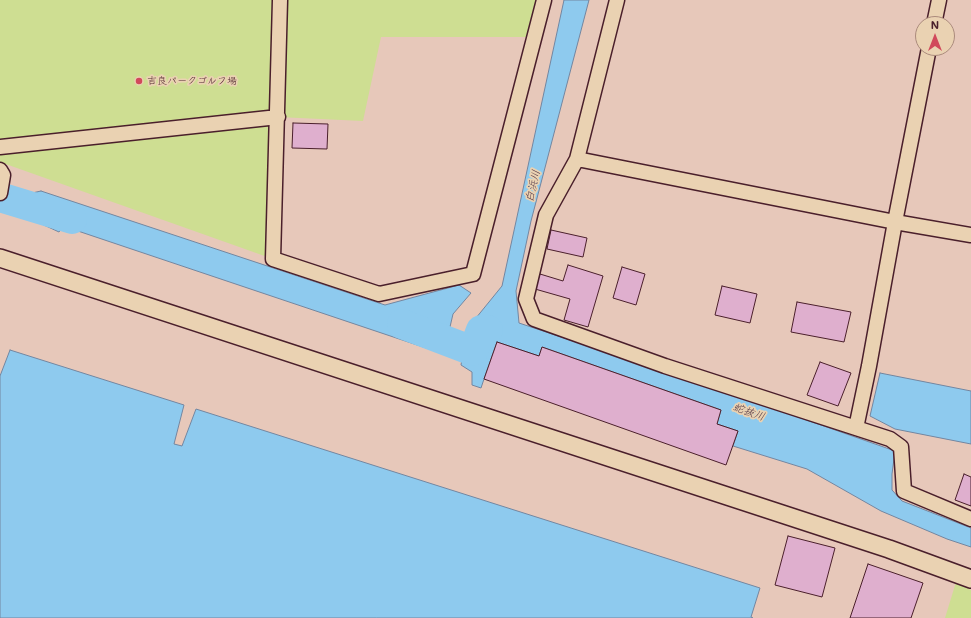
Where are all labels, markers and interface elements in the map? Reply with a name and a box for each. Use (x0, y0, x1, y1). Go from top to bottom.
north arrow (915, 16, 955, 56)
text: N (931, 17, 939, 32)
place label: 吉良パークゴルフ場 (147, 75, 237, 87)
marker: 吉良パークゴルフ場 (134, 76, 144, 86)
water label: 白浜川 (523, 168, 543, 204)
water label: 蛇抜川 (731, 400, 767, 424)

